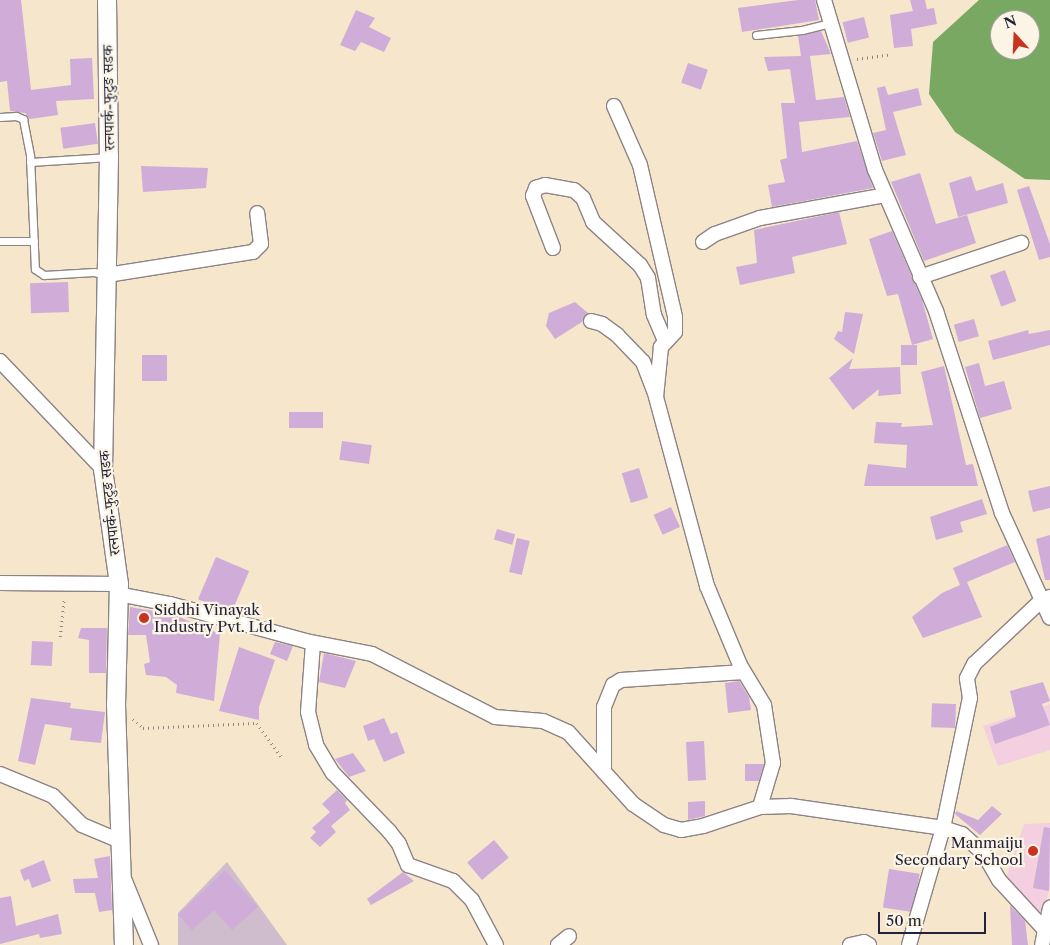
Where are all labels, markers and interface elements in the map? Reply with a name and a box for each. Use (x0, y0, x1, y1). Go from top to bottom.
north arrow (990, 10, 1040, 60)
text: N (1001, 11, 1019, 32)
street label: रत्नपार्क-फुटुङ सडक (98, 45, 118, 151)
street label: रत्नपार्क-फुटुङ सडक (95, 449, 123, 557)
place label: Siddhi Vinayak Industry Pvt. Ltd. (154, 600, 277, 635)
marker: Siddhi Vinayak Industry Pvt. Ltd. (138, 612, 150, 624)
place label: Manmaiju Secondary School (894, 833, 1023, 868)
marker: Manmaiju Secondary School (1027, 845, 1039, 857)
scale bar (880, 902, 988, 934)
text: 50 m (886, 911, 922, 930)

